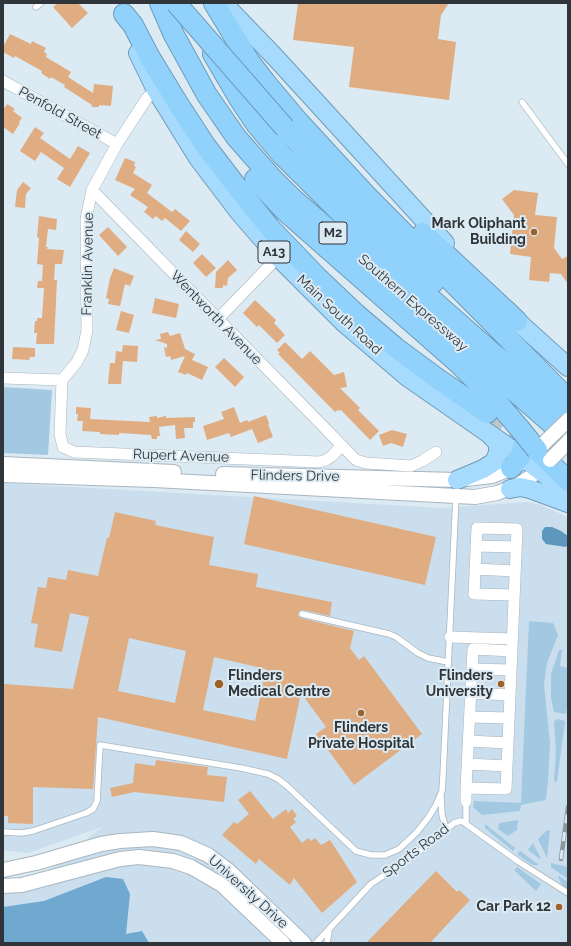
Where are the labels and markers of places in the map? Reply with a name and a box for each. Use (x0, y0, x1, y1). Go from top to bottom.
place label: Mark Oliphant Building (432, 216, 526, 248)
marker: Mark Oliphant Building (529, 227, 539, 237)
place label: Flinders Medical Centre (228, 668, 330, 700)
place label: Flinders University (426, 668, 493, 700)
marker: Flinders Medical Centre (213, 678, 225, 690)
marker: Flinders University (496, 679, 506, 689)
marker: Flinders Private Hospital (356, 708, 366, 718)
place label: Flinders Private Hospital (308, 720, 414, 752)
place label: Car Park 12 (477, 899, 551, 915)
marker: Car Park 12 (554, 902, 564, 912)

